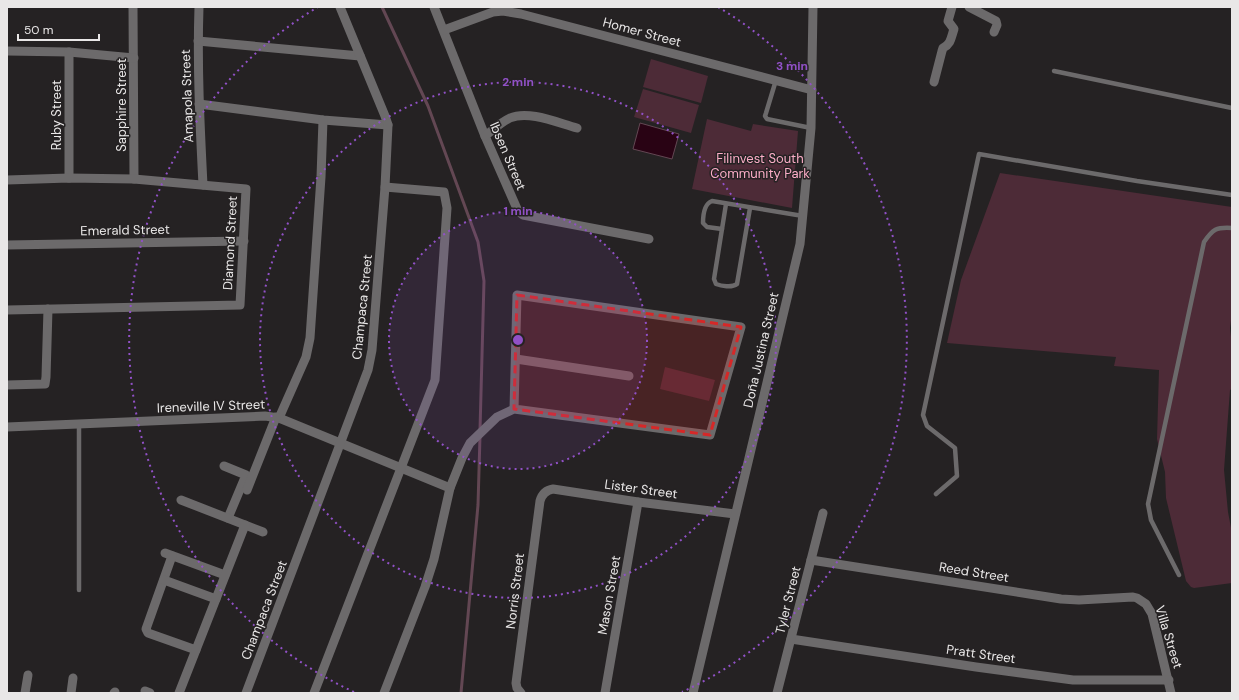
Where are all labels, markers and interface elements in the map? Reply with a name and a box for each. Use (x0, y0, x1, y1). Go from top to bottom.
street label: Homer Street (601, 13, 683, 51)
scale bar (18, 16, 99, 42)
text: 50 m (24, 22, 53, 38)
street label: Amapola Street (177, 49, 197, 143)
street label: Sapphire Street (113, 58, 130, 152)
text: 3 min (776, 58, 808, 74)
text: 2 min (502, 74, 534, 90)
street label: Ruby Street (48, 80, 65, 150)
street label: Ibsen Street (486, 119, 530, 193)
park label: Filinvest South Community Park (710, 150, 810, 182)
street label: Diamond Street (219, 195, 241, 291)
text: 1 min (503, 203, 533, 219)
street label: Emerald Street (80, 221, 170, 239)
street label: Champaca Street (348, 254, 376, 360)
street label: Doña Justina Street (739, 291, 783, 409)
centre of rings (511, 333, 525, 347)
street label: Ireneville IV Street (157, 396, 265, 416)
street label: Lister Street (603, 475, 679, 503)
street label: Norris Street (502, 552, 528, 630)
street label: Mason Street (594, 554, 624, 636)
street label: Champaca Street (237, 558, 291, 662)
street label: Reed Street (938, 558, 1010, 586)
street label: Tyler Street (771, 564, 805, 636)
street label: Villa Street (1151, 603, 1187, 671)
street label: Pratt Street (945, 641, 1017, 667)

